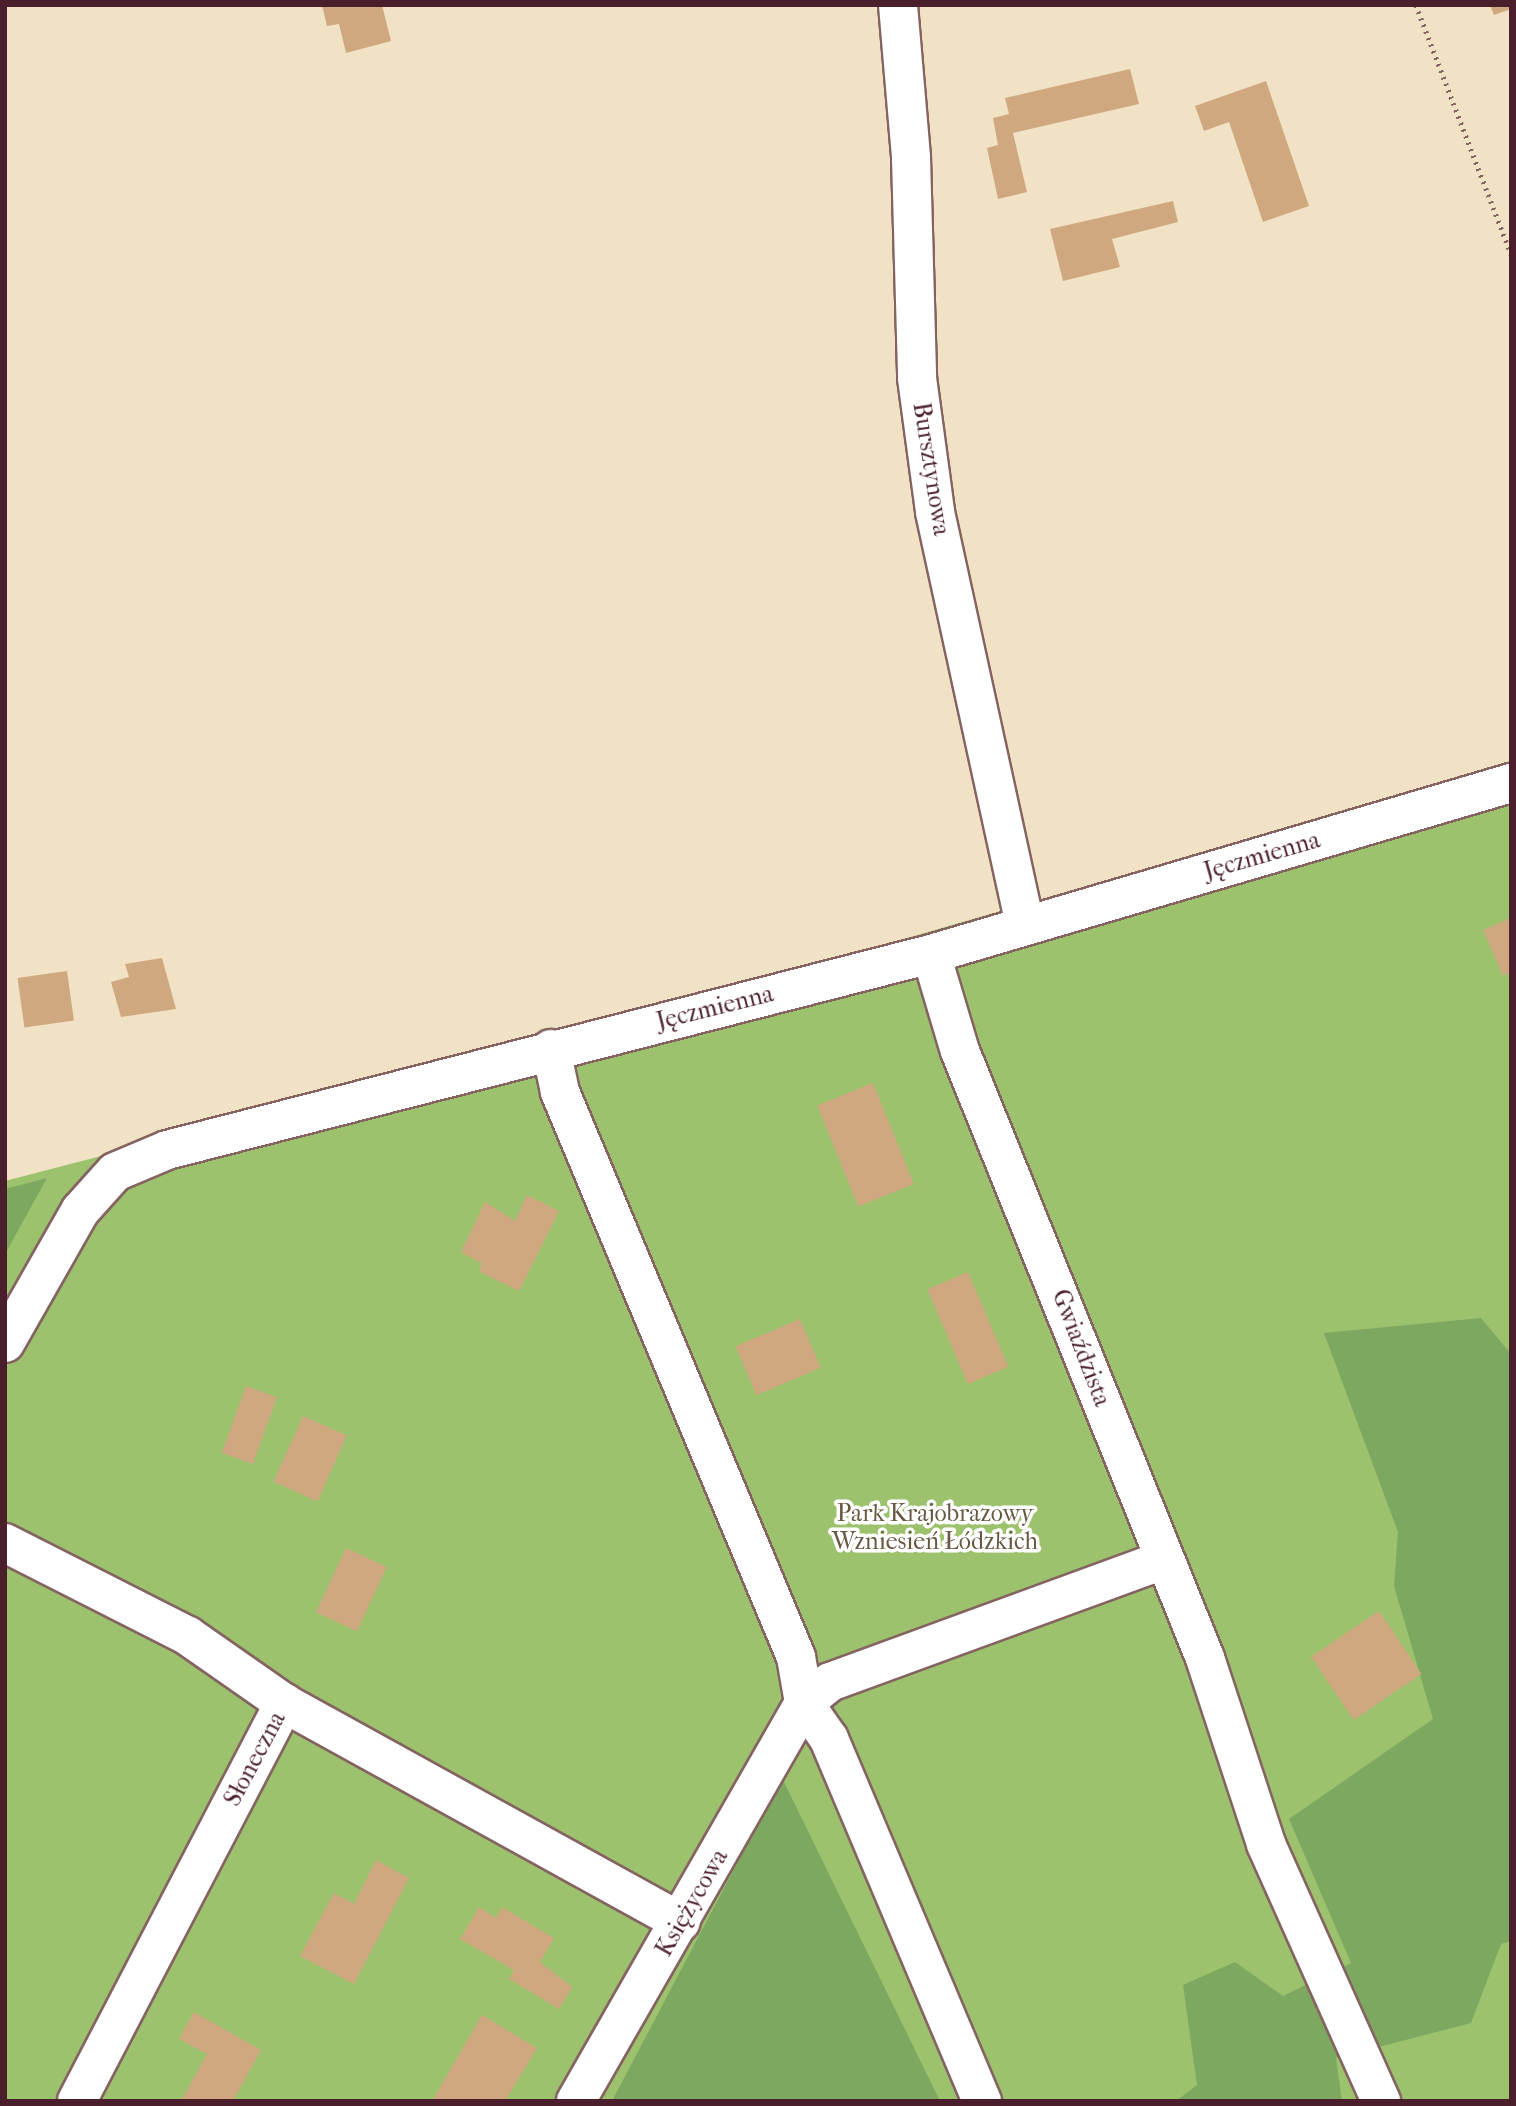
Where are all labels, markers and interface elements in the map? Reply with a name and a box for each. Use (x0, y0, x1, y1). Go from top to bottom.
street label: Bursztynowa (906, 400, 956, 538)
street label: Jęczmienna (1201, 826, 1323, 886)
street label: Jęczmienna (654, 980, 776, 1036)
street label: Gwiaździsta (1046, 1285, 1116, 1411)
park label: Park Krajobrazowy Wzniesień Łódzkich (832, 1500, 1038, 1556)
street label: Słoneczna (218, 1707, 292, 1811)
street label: Księżycowa (650, 1844, 734, 1962)

